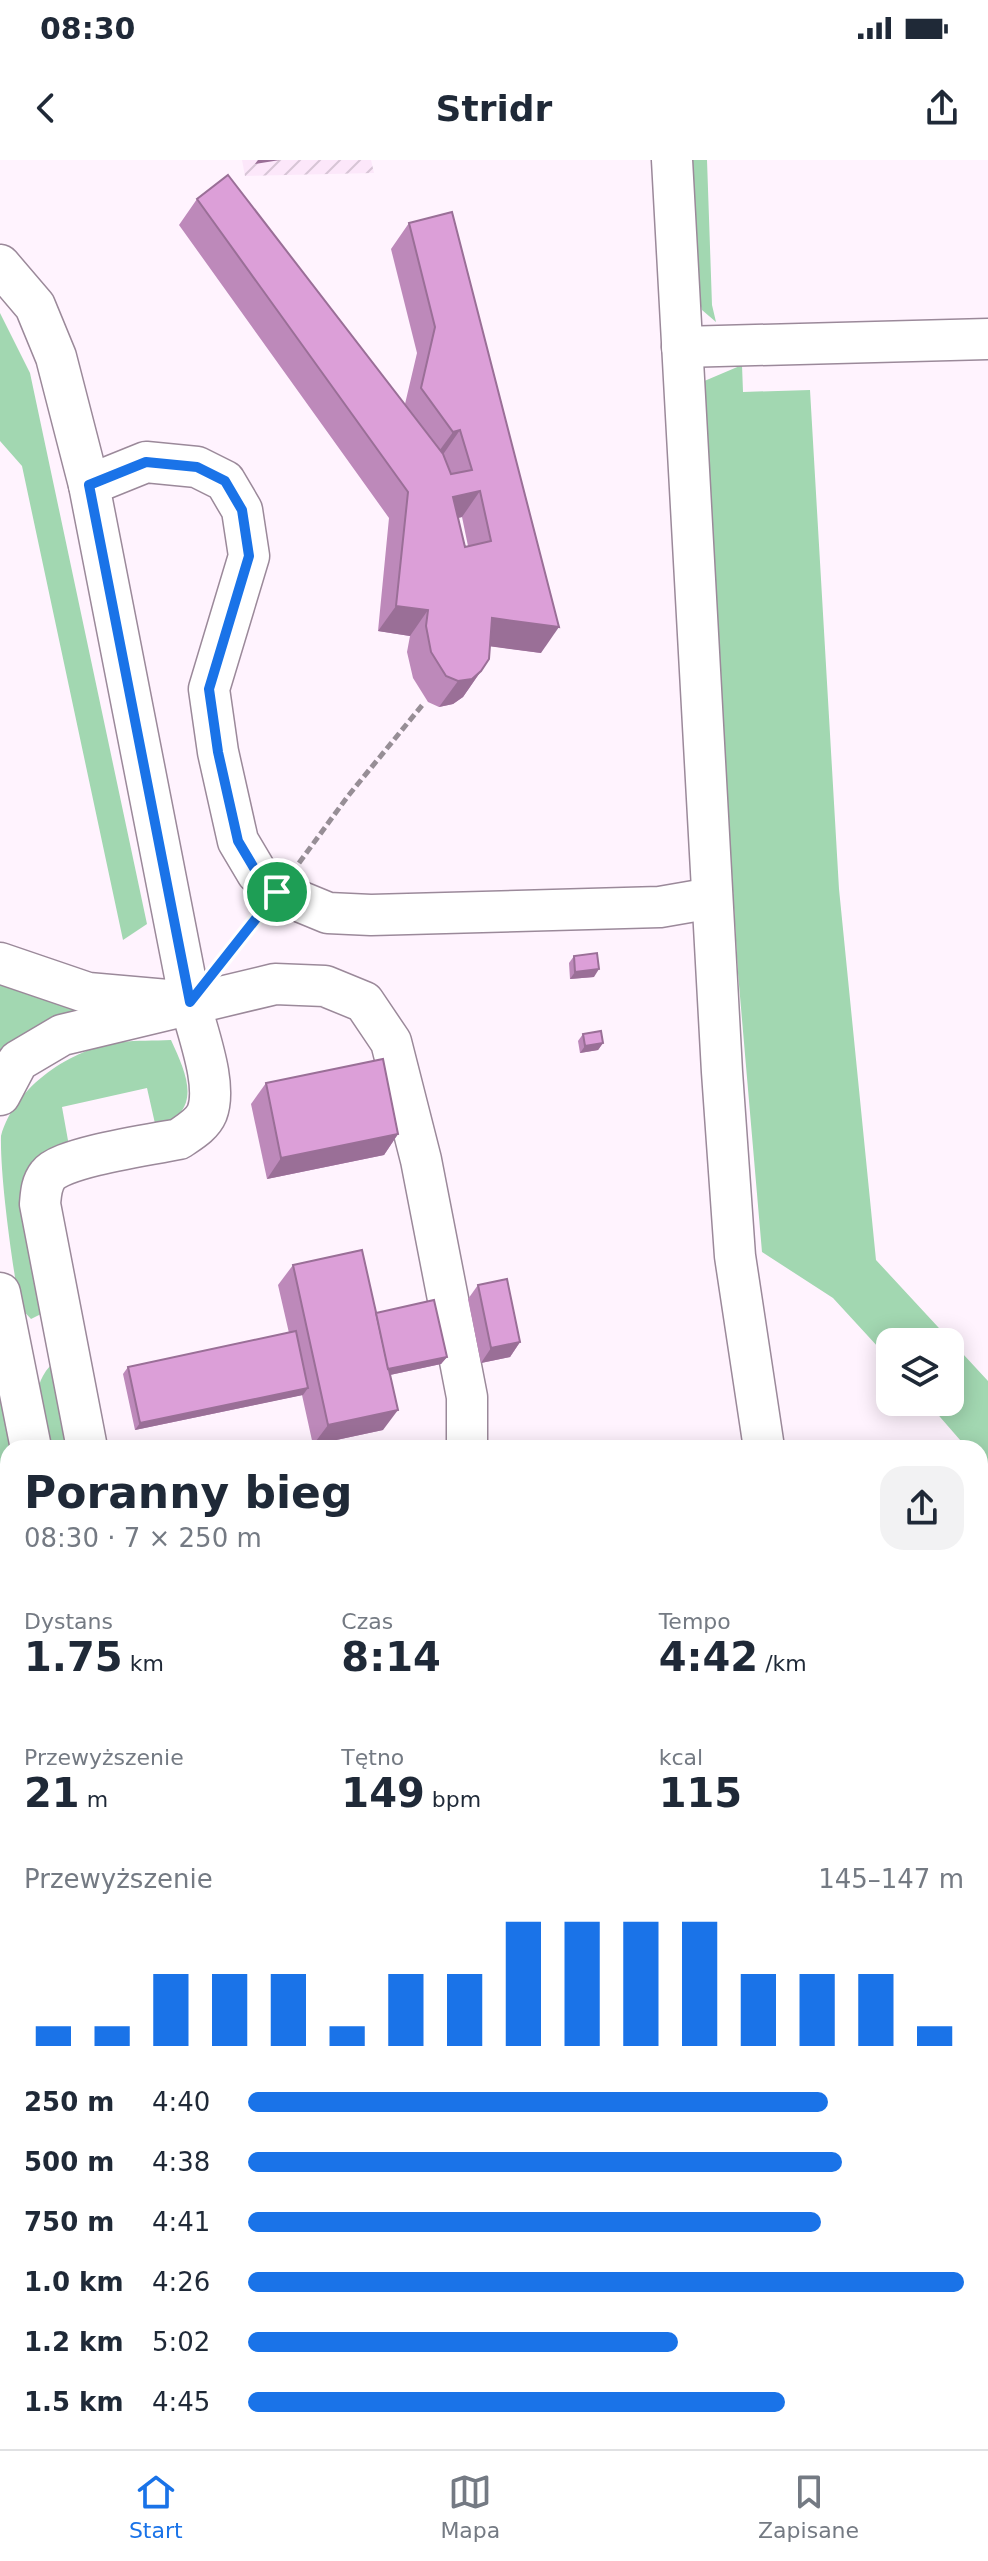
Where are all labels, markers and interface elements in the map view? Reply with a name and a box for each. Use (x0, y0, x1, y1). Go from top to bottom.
text: 08:30 (40, 11, 136, 46)
icon: back (24, 86, 68, 130)
icon: share (920, 86, 964, 130)
text: Stridr (436, 88, 552, 129)
pin (243, 858, 311, 926)
icon: arrive (255, 870, 299, 914)
map controls (876, 1328, 964, 1416)
button: layers (876, 1328, 964, 1416)
button: share (880, 1466, 964, 1550)
text: Poranny bieg (24, 1467, 352, 1518)
text: 08:30 · 7 × 250 m (24, 1523, 262, 1553)
text: Dystans (24, 1609, 113, 1634)
text: Czas (341, 1609, 393, 1634)
text: Tempo (659, 1609, 731, 1634)
text: 1.75 (24, 1634, 123, 1680)
text: 8:14 (341, 1634, 441, 1680)
text: 4:42 (659, 1634, 758, 1680)
text: km (123, 1651, 164, 1676)
text: /km (758, 1651, 807, 1676)
text: Przewyższenie (24, 1745, 184, 1770)
text: Tętno (341, 1745, 404, 1770)
text: kcal (659, 1745, 703, 1770)
text: 21 (24, 1770, 80, 1816)
text: 149 (341, 1770, 425, 1816)
text: 115 (659, 1770, 742, 1816)
text: m (80, 1787, 108, 1812)
text: bpm (425, 1787, 481, 1812)
text: Przewyższenie (24, 1864, 213, 1894)
text: 145–147 m (818, 1864, 964, 1894)
text: 250 m (24, 2087, 114, 2117)
text: 4:40 (152, 2087, 210, 2117)
text: 500 m (24, 2147, 114, 2177)
text: 4:38 (152, 2147, 210, 2177)
text: 750 m (24, 2207, 114, 2237)
text: 4:41 (152, 2207, 210, 2237)
text: 1.0 km (24, 2267, 124, 2297)
text: 4:26 (152, 2267, 210, 2297)
text: 1.2 km (24, 2327, 124, 2357)
text: 5:02 (152, 2327, 210, 2357)
text: 1.5 km (24, 2387, 124, 2417)
text: 4:45 (152, 2387, 210, 2417)
tab: Start (129, 2470, 183, 2543)
tab: Mapa (440, 2470, 500, 2543)
tab: Zapisane (758, 2470, 859, 2543)

